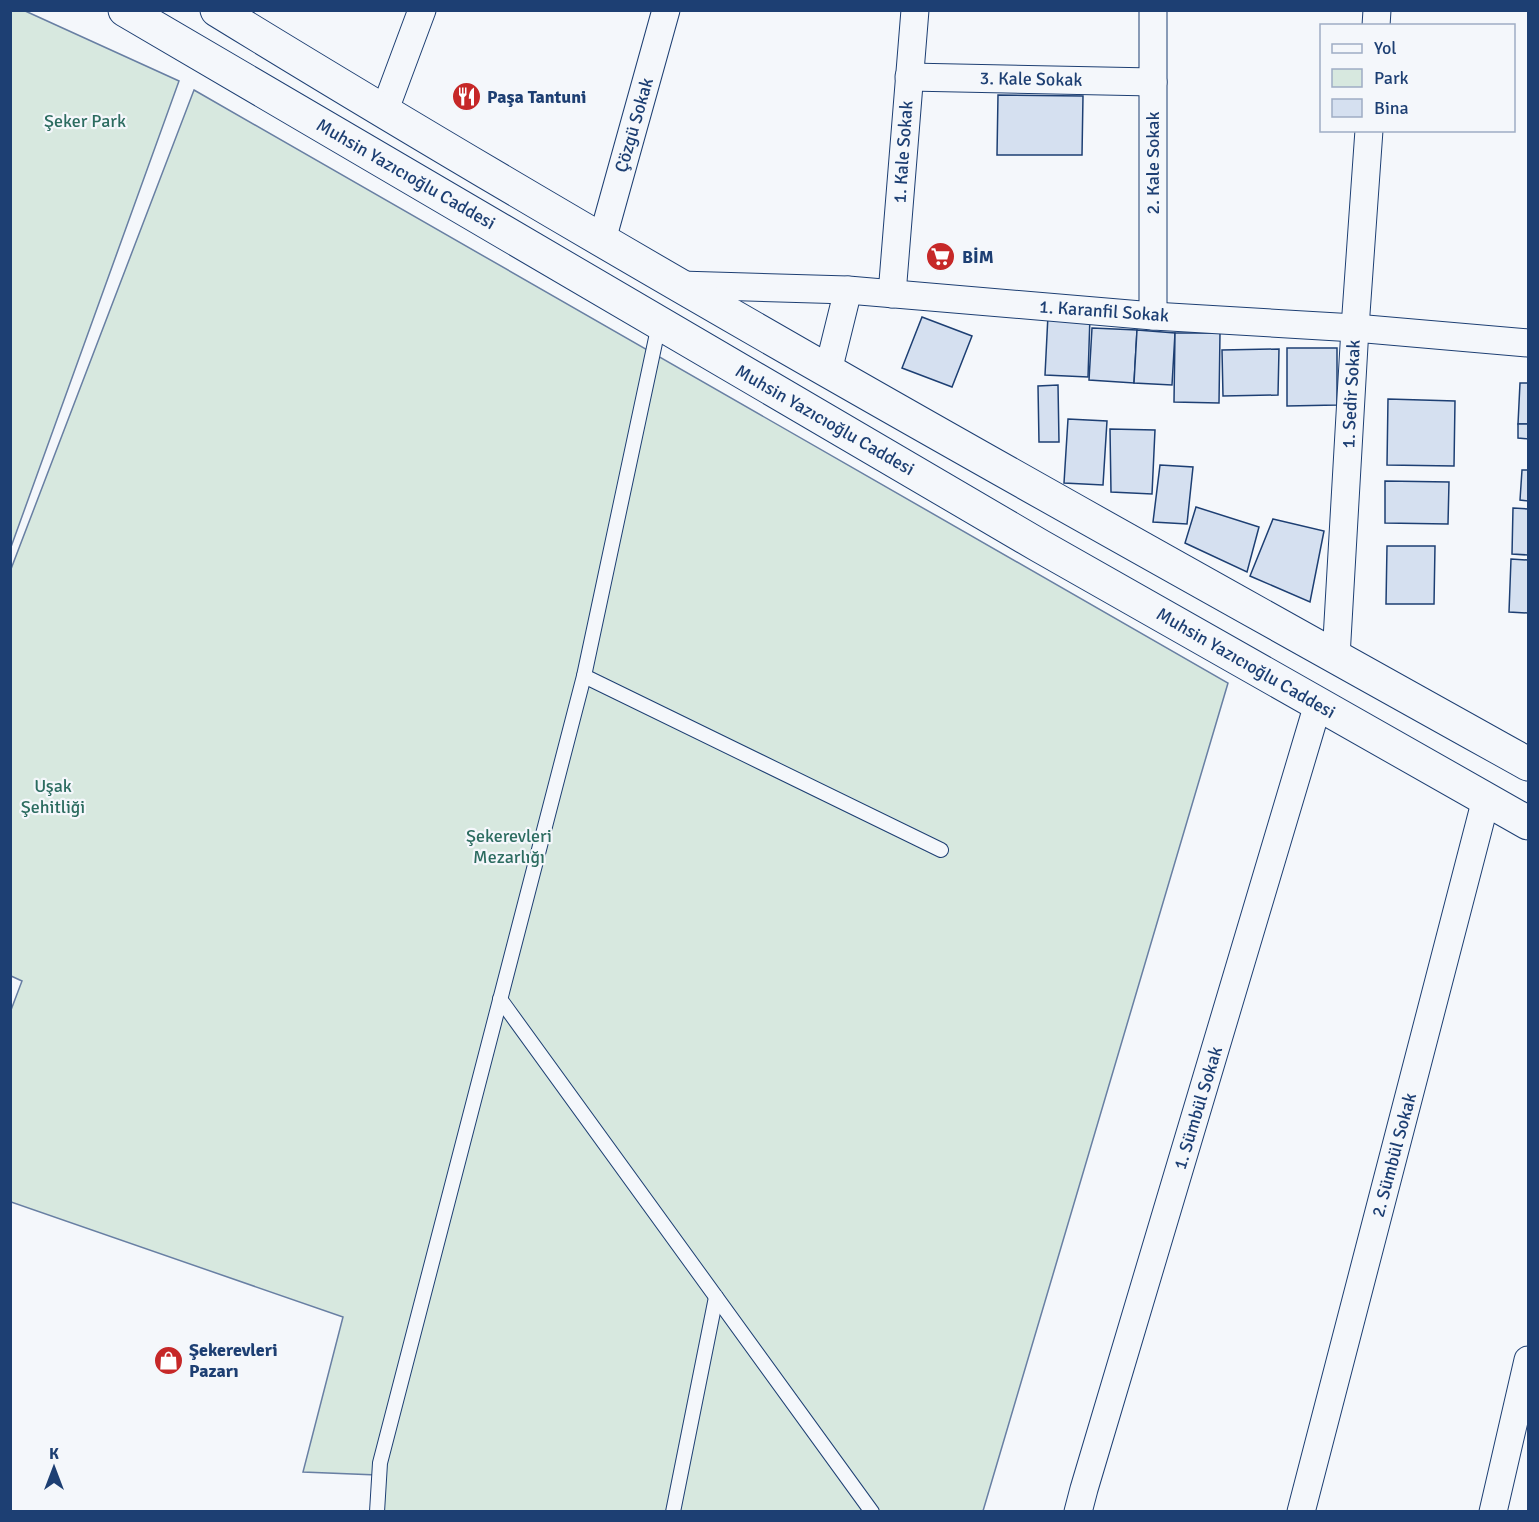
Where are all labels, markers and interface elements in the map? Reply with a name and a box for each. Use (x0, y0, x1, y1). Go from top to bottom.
legend (1320, 24, 1515, 132)
text: Yol (1374, 37, 1397, 59)
street label: 3. Kale Sokak (979, 67, 1083, 91)
text: Park (1374, 67, 1409, 89)
street label: Çözgü Sokak (610, 75, 658, 175)
restaurant icon: Paşa Tantuni (450, 81, 482, 113)
place label: Paşa Tantuni (487, 86, 586, 108)
text: Bina (1374, 97, 1409, 119)
street label: 1. Kale Sokak (888, 100, 918, 204)
park label: Şeker Park (44, 110, 126, 132)
street label: 2. Kale Sokak (1142, 112, 1164, 214)
street label: Muhsin Yazıcıoğlu Caddesi (313, 114, 499, 234)
supermarket icon: BİM (925, 241, 957, 273)
place label: BİM (962, 246, 994, 268)
street label: 1. Karanfil Sokak (1038, 295, 1170, 327)
street label: 1. Sedir Sokak (1337, 339, 1365, 449)
street label: Muhsin Yazıcıoğlu Caddesi (732, 360, 918, 480)
street label: Muhsin Yazıcıoğlu Caddesi (1153, 603, 1339, 723)
park label: Uşak Şehitliği (21, 775, 85, 818)
park label: Şekerevleri Mezarlığı (466, 825, 552, 868)
street label: 1. Sümbül Sokak (1169, 1044, 1227, 1172)
street label: 2. Sümbül Sokak (1367, 1090, 1421, 1220)
place label: Şekerevleri Pazarı (189, 1339, 278, 1382)
shop icon: Şekerevleri Pazarı (152, 1344, 184, 1376)
north arrow (24, 1438, 84, 1498)
text: K (49, 1444, 59, 1464)

